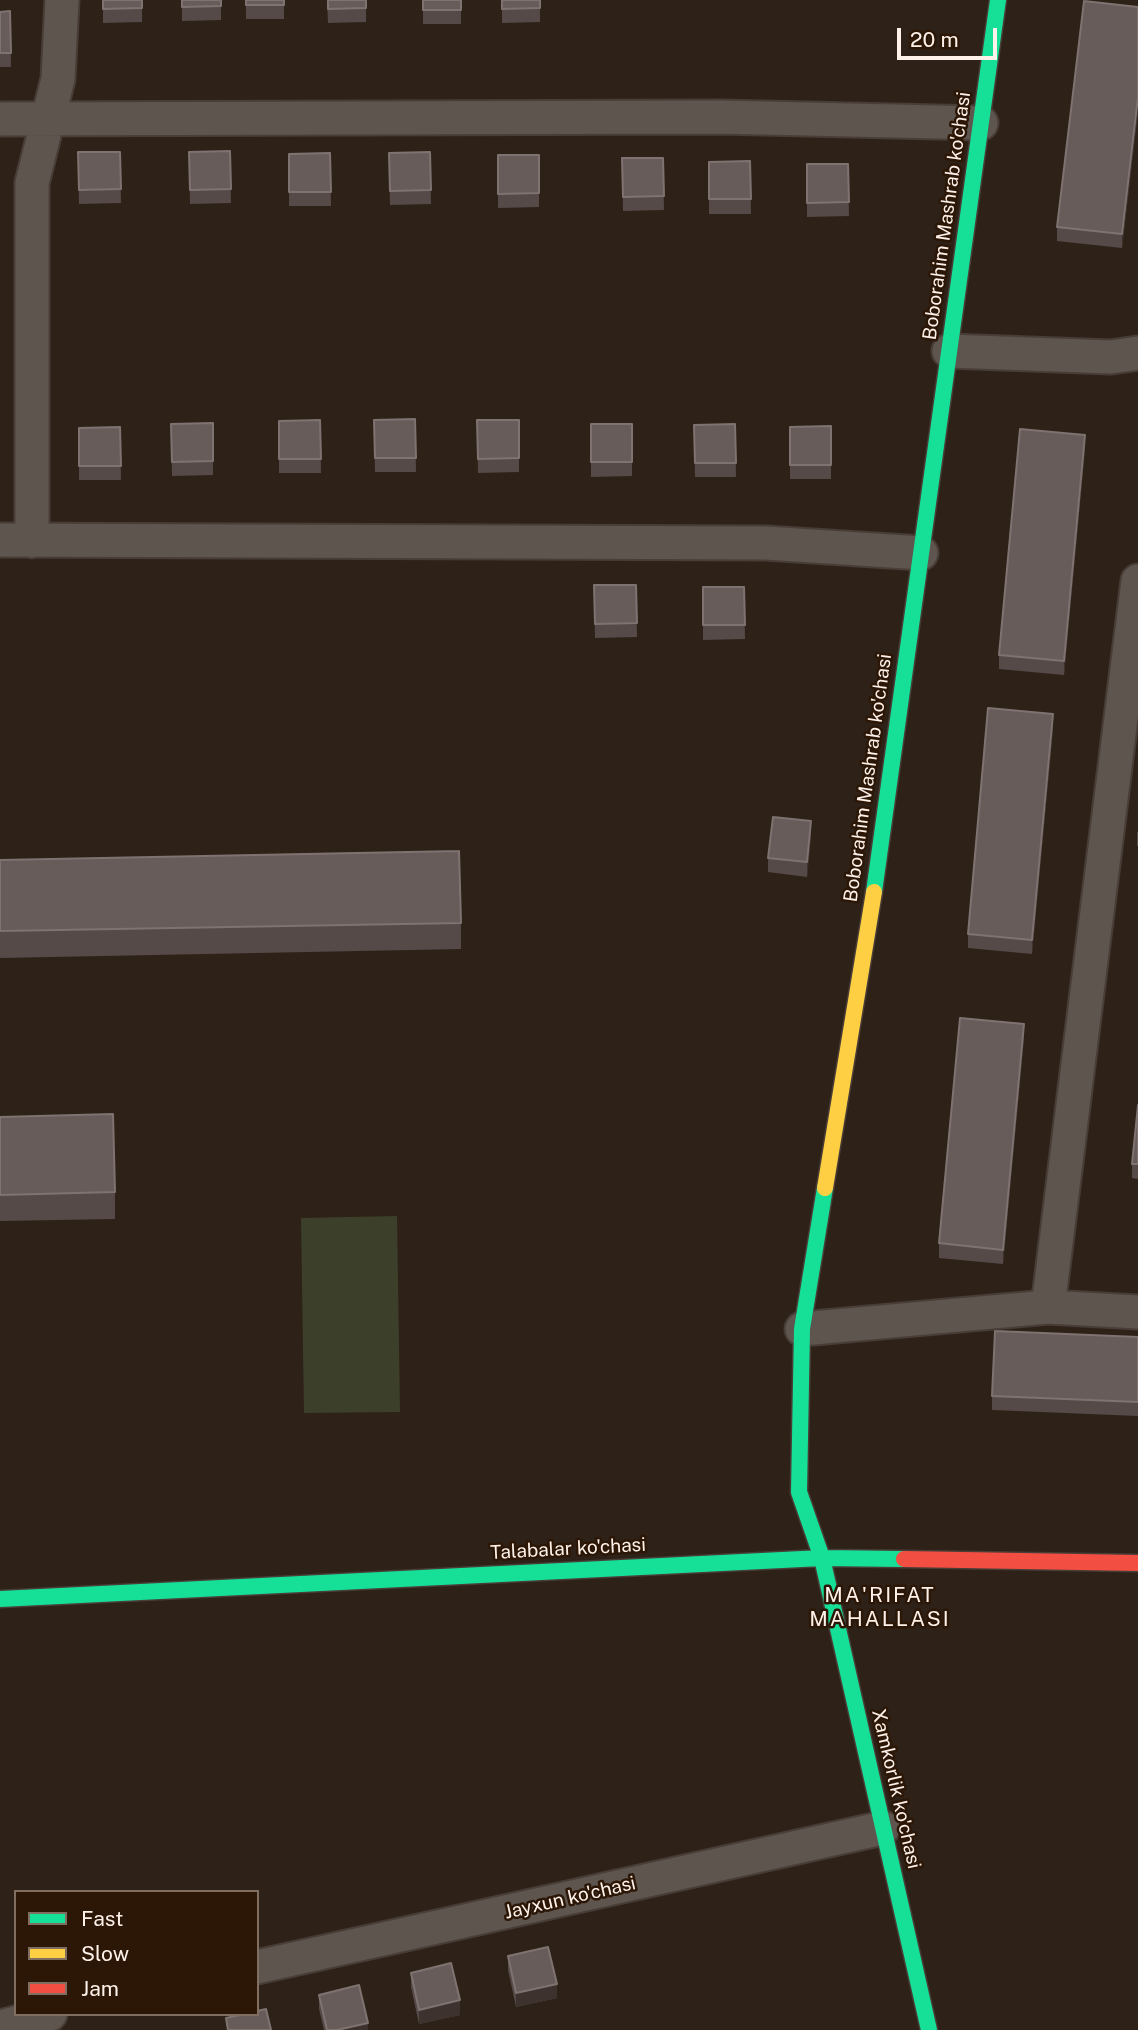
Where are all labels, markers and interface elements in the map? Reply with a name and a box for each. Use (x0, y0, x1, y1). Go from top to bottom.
scale bar (900, 14, 1000, 58)
text: 20 m (910, 27, 959, 52)
street label: Boborahim Mashrab ko'chasi (918, 90, 976, 342)
street label: Boborahim Mashrab ko'chasi (839, 652, 897, 904)
street label: Talabalar ko'chasi (490, 1534, 646, 1564)
district label: MA'RIFAT MAHALLASI (810, 1583, 950, 1633)
street label: Xamkorlik ko'chasi (867, 1707, 925, 1871)
street label: Jayxun ko'chasi (502, 1872, 638, 1924)
legend (14, 1890, 259, 2016)
text: Fast (81, 1906, 123, 1931)
text: Slow (81, 1941, 129, 1966)
text: Jam (81, 1976, 119, 2001)

